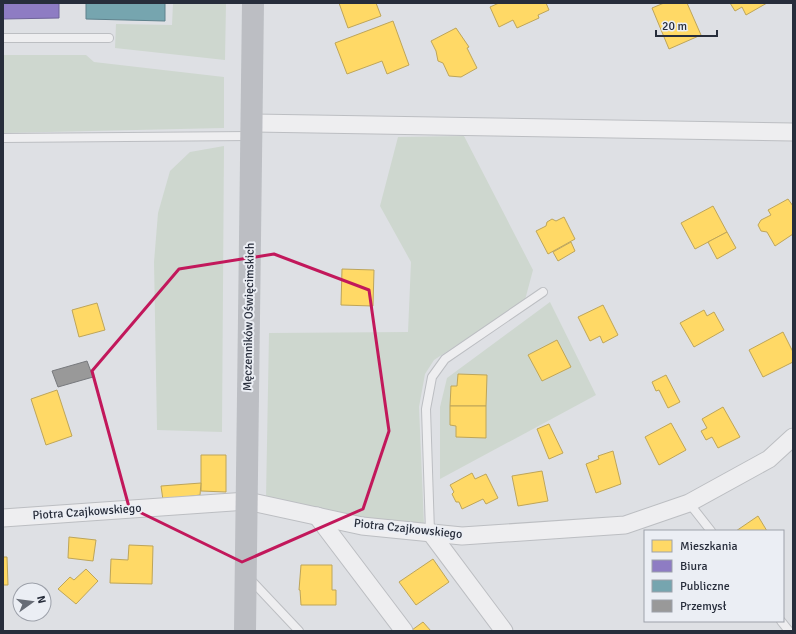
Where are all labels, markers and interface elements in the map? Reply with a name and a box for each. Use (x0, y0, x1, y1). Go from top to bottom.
scale bar (656, 12, 717, 38)
text: 20 m (662, 19, 687, 34)
street label: Męczenników Oświęcimskich (240, 243, 258, 391)
street label: Piotra Czajkowskiego (32, 501, 142, 523)
street label: Piotra Czajkowskiego (353, 516, 463, 542)
legend (644, 530, 784, 622)
text: Mieszkania (680, 539, 738, 554)
text: Biura (680, 559, 708, 574)
text: Publiczne (680, 579, 730, 594)
north arrow (12, 582, 52, 622)
text: N (34, 594, 48, 605)
text: Przemysł (680, 599, 727, 614)

